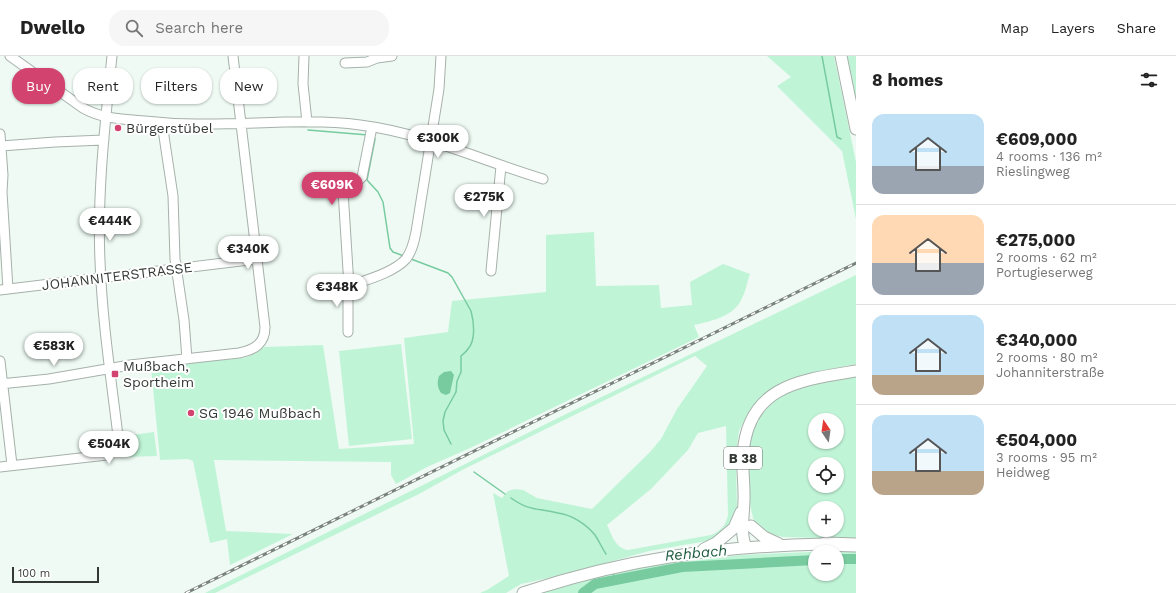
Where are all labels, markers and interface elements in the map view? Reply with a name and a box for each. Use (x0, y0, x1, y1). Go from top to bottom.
search box (109, 10, 389, 46)
text: Dwello (20, 16, 85, 39)
icon: search (123, 17, 145, 39)
text: Search here (155, 19, 243, 37)
text: Map (1000, 20, 1029, 36)
text: Layers (1051, 20, 1095, 36)
text: Share (1117, 20, 1156, 36)
chip: Buy (12, 68, 65, 104)
chip: Rent (73, 68, 133, 104)
chip: Filters (141, 68, 212, 104)
chip: New (220, 68, 277, 104)
icon: filters (1138, 69, 1160, 91)
text: 8 homes (872, 70, 943, 90)
place label: Bürgerstübel (126, 120, 214, 136)
marker: Bürgerstübel (113, 123, 123, 133)
pin: €300K (410, 125, 466, 159)
text: €609,000 (996, 129, 1077, 149)
text: €300K (417, 130, 459, 145)
icon: home (904, 130, 952, 178)
text: 4 rooms · 136 m² (996, 149, 1102, 164)
text: Rieslingweg (996, 164, 1070, 179)
pin: €609K (304, 172, 360, 206)
text: €609K (311, 177, 353, 192)
pin: €275K (456, 184, 512, 218)
text: €275K (464, 189, 504, 204)
pin: €444K (82, 208, 138, 242)
text: €444K (88, 213, 132, 228)
text: €275,000 (996, 230, 1075, 250)
icon: home (904, 231, 952, 279)
pin: €340K (220, 236, 276, 270)
text: €340K (227, 241, 269, 256)
text: 2 rooms · 62 m² (996, 250, 1097, 265)
street label: JOHANNITERSTRASSE (41, 259, 193, 293)
text: Portugieserweg (996, 265, 1093, 280)
pin: €348K (309, 274, 365, 308)
text: €348K (316, 279, 358, 294)
text: €340,000 (996, 330, 1077, 350)
icon: home (904, 331, 952, 379)
pin: €583K (26, 333, 82, 367)
text: €583K (33, 338, 75, 353)
text: 2 rooms · 80 m² (996, 350, 1097, 365)
place label: Mußbach, Sportheim (123, 358, 194, 390)
text: Johanniterstraße (996, 365, 1104, 380)
marker: Mußbach, Sportheim (110, 369, 120, 379)
place label: SG 1946 Mußbach (199, 405, 321, 421)
marker: SG 1946 Mußbach (186, 408, 196, 418)
north arrow (808, 413, 844, 449)
map controls (808, 413, 844, 581)
text: €504,000 (996, 430, 1077, 450)
pin: €504K (81, 431, 137, 465)
icon: home (904, 431, 952, 479)
text: €504K (88, 436, 130, 451)
road number: B 38 (724, 447, 762, 469)
text: 3 rooms · 95 m² (996, 450, 1097, 465)
button: locate (808, 457, 844, 493)
text: Heidweg (996, 465, 1050, 480)
button: + (808, 501, 844, 537)
water label: Rehbach (664, 541, 728, 565)
button: − (808, 545, 844, 581)
scale bar (12, 565, 99, 584)
text: 100 m (18, 567, 50, 580)

